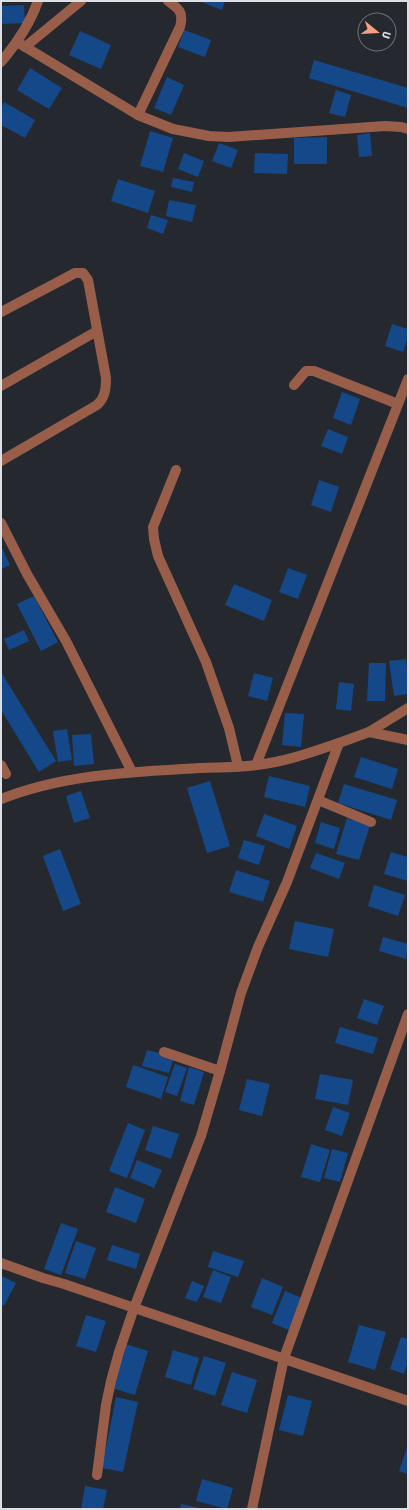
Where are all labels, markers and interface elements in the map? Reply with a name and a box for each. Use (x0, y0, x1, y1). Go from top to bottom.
north arrow (357, 12, 397, 52)
text: U (380, 30, 393, 40)

